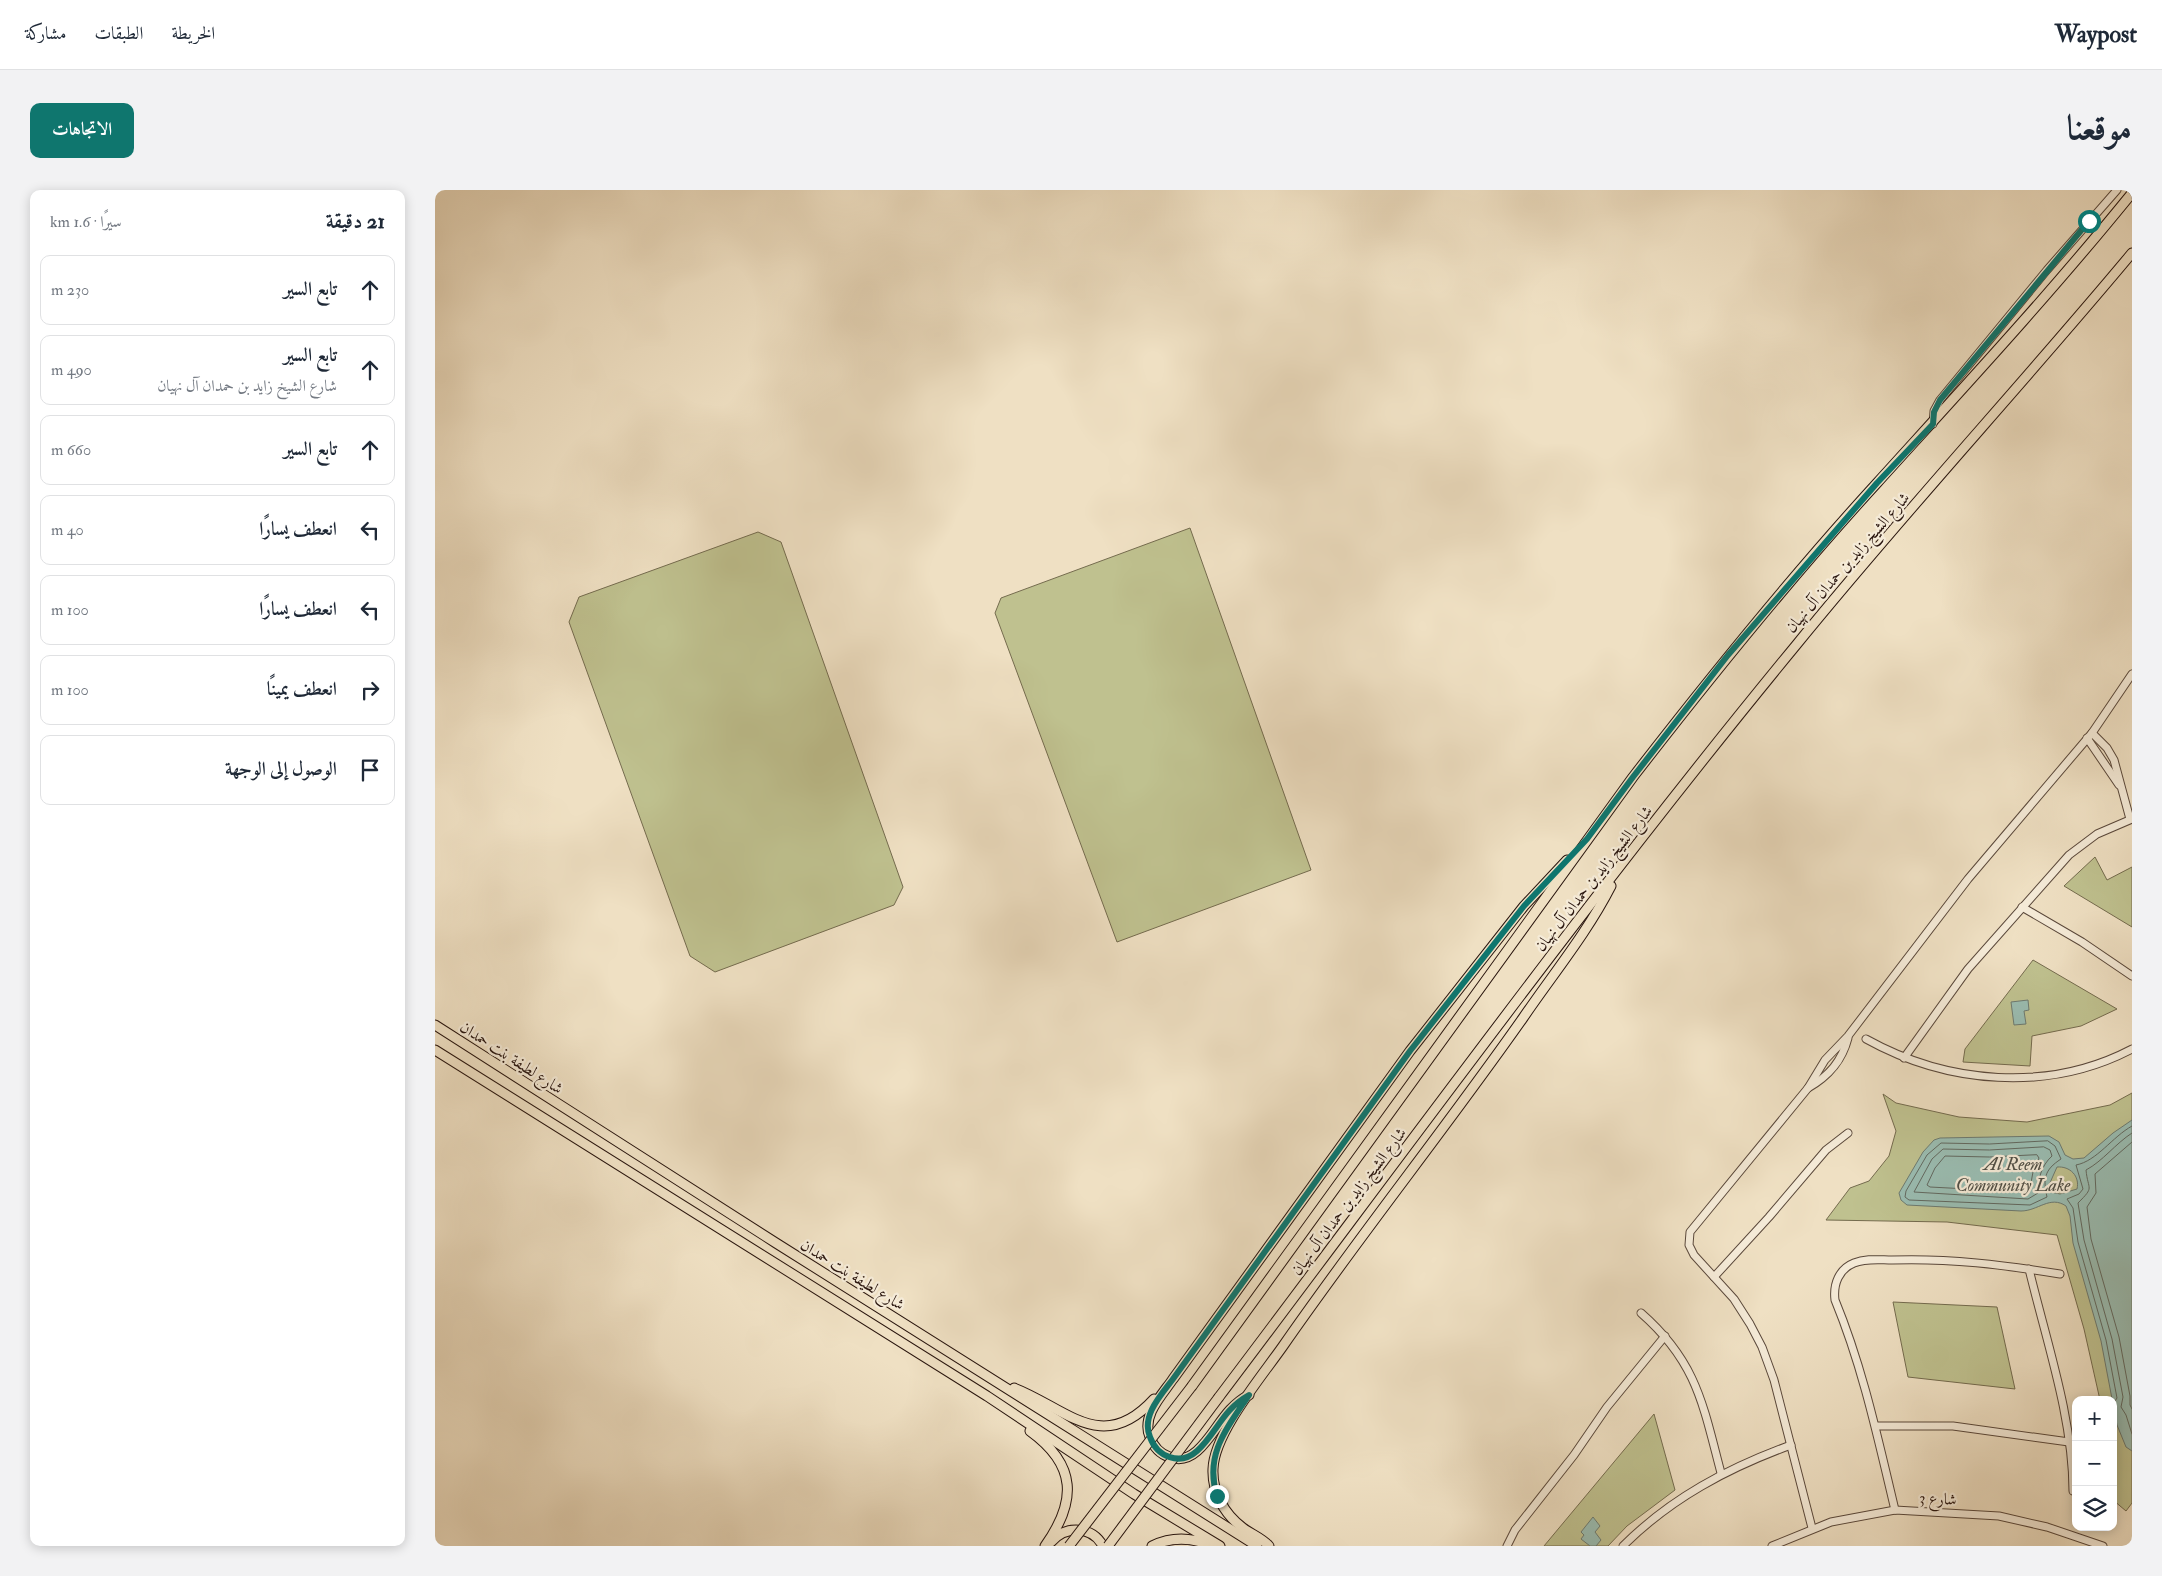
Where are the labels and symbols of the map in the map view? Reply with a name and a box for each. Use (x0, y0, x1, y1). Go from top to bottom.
route start (2078, 210, 2101, 233)
street label: شارع الشيخ زايد بن حمدان آل نهيان (1781, 488, 1917, 640)
street label: شارع الشيخ زايد بن حمدان آل نهيان (1531, 802, 1660, 958)
street label: شارع لطيفة بنت حمدان (454, 1017, 567, 1101)
street label: شارع الشيخ زايد بن حمدان آل نهيان (1287, 1124, 1414, 1282)
water label: Al Reem Community Lake (1956, 1153, 2071, 1197)
street label: شارع لطيفة بنت حمدان (795, 1235, 908, 1317)
route end (1206, 1485, 1229, 1508)
street label: شارع 3 (1919, 1488, 1957, 1513)

